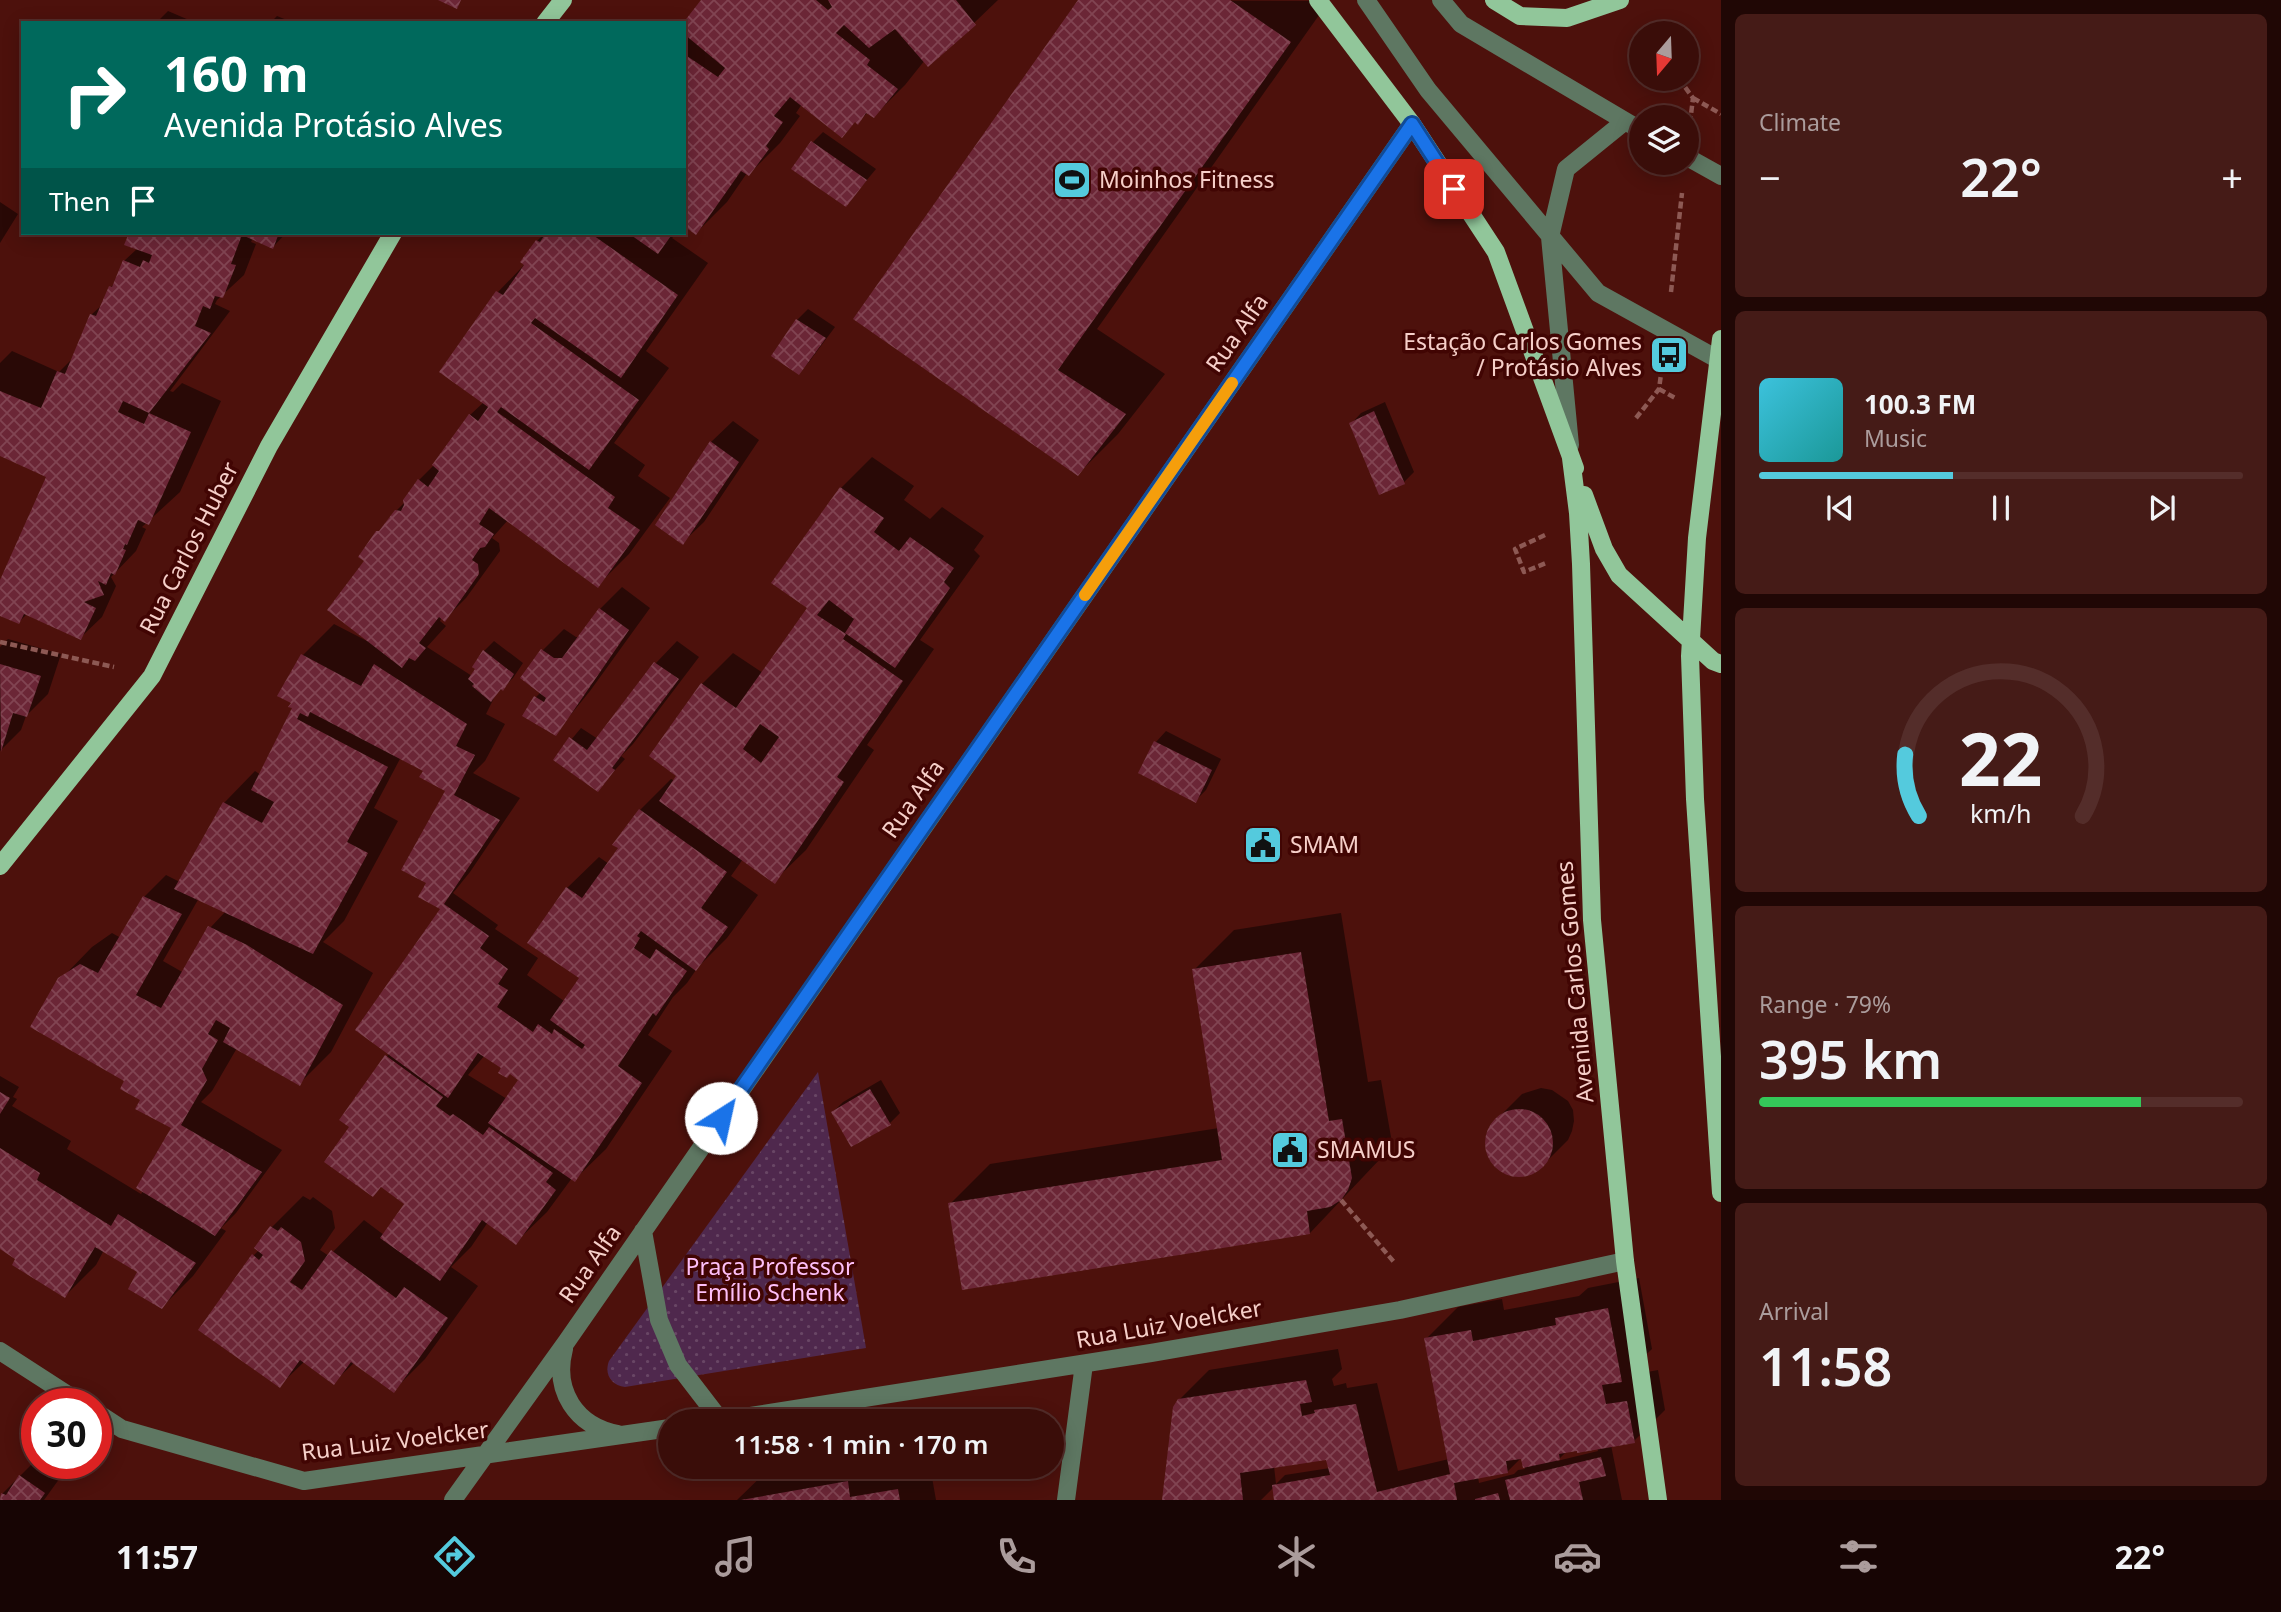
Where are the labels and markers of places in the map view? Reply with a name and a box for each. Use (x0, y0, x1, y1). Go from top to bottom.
sports icon: Moinhos Fitness (1051, 159, 1093, 201)
pin (1424, 159, 1484, 219)
place label: Moinhos Fitness (1099, 163, 1274, 195)
place label: Estação Carlos Gomes / Protásio Alves (1403, 325, 1642, 383)
bus stop icon: Estação Carlos Gomes / Protásio Alves (1648, 334, 1690, 376)
public building icon: SMAM (1242, 824, 1284, 866)
place label: SMAM (1290, 828, 1359, 860)
public building icon: SMAMUS (1269, 1129, 1311, 1171)
place label: SMAMUS (1317, 1133, 1416, 1165)

